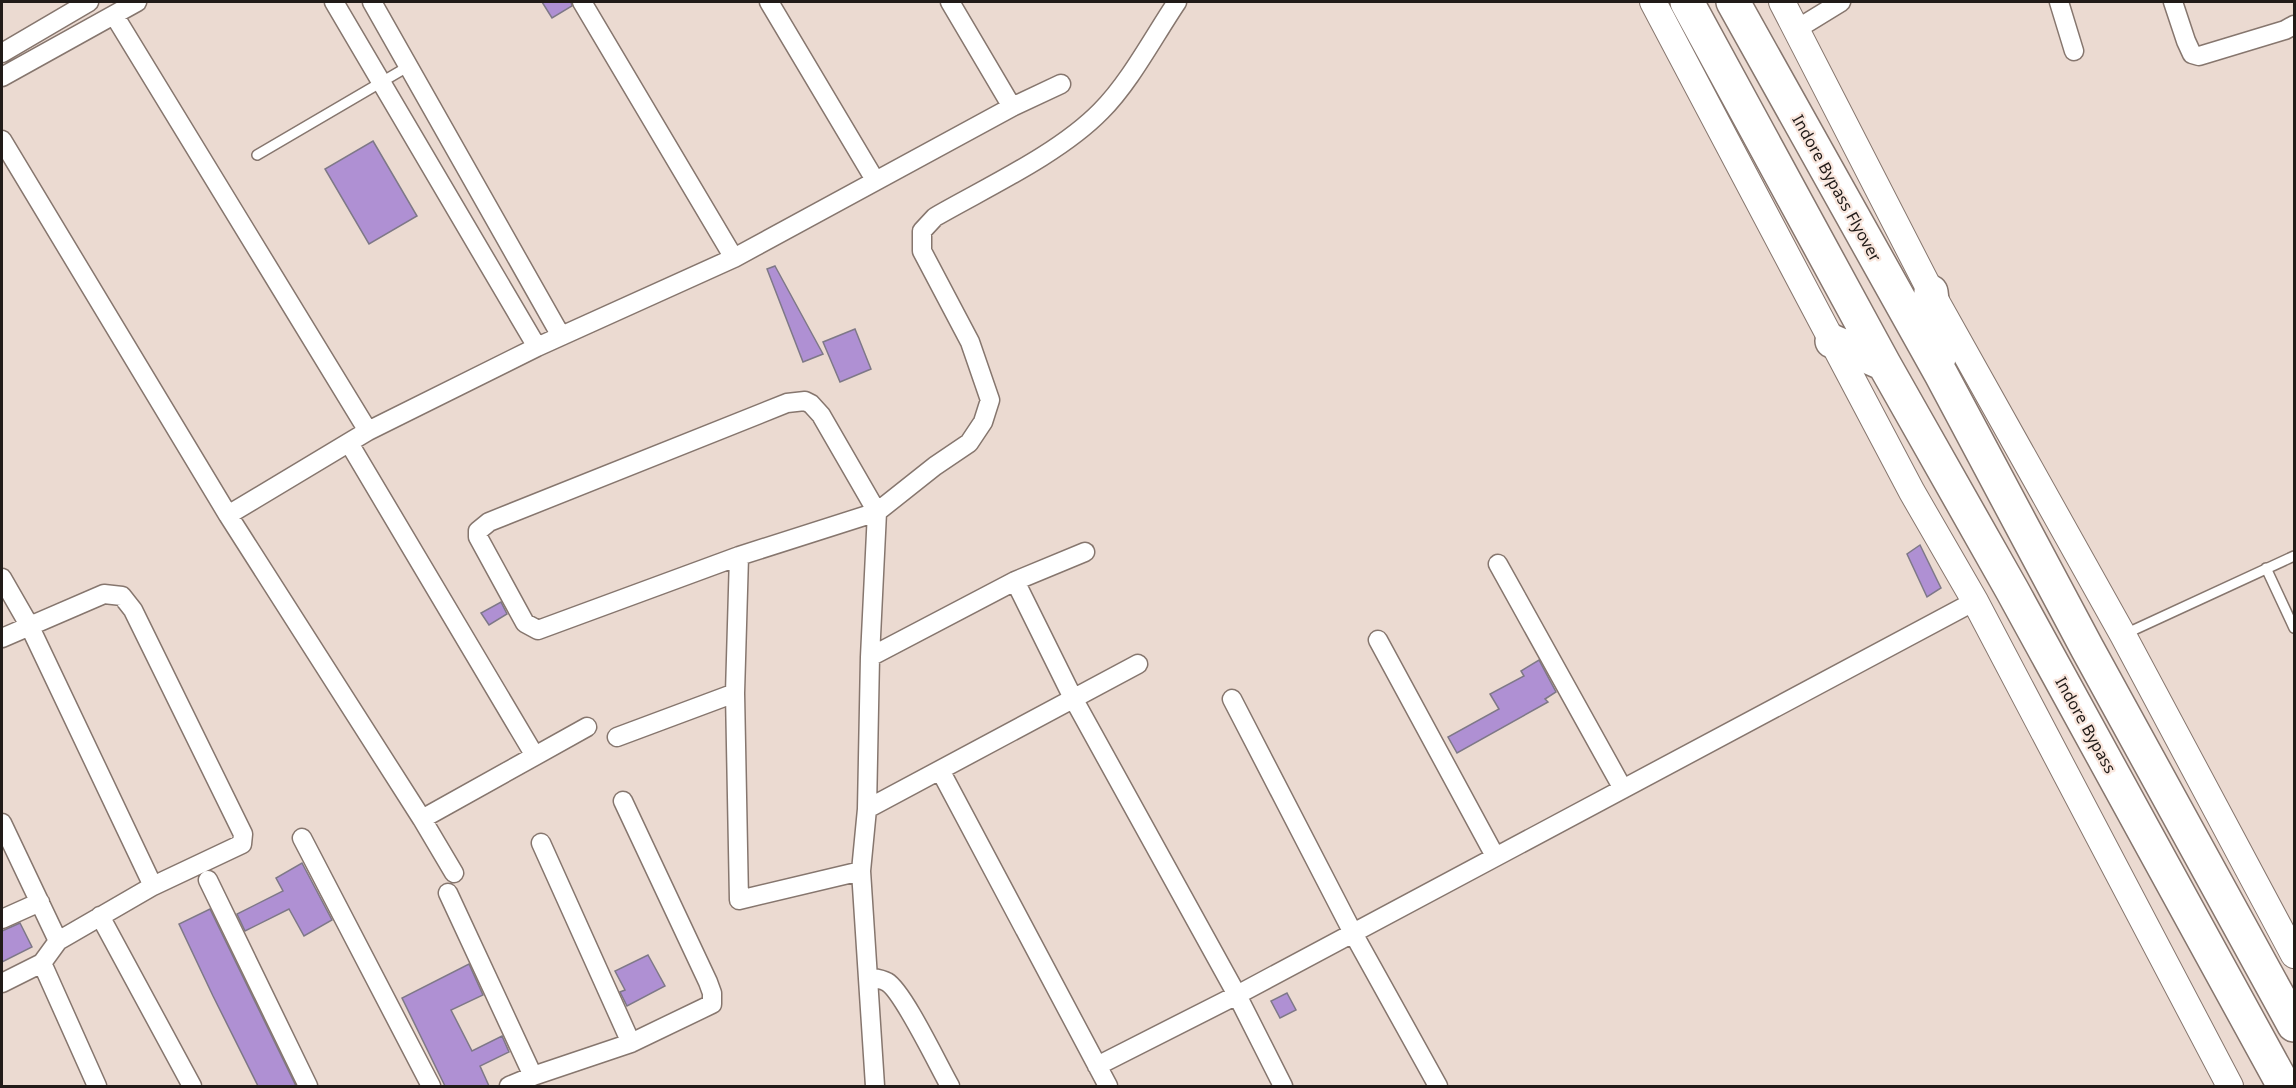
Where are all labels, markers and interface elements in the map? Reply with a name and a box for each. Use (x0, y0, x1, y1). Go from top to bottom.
street label: Indore Bypass Flyover (1787, 111, 1887, 266)
street label: Indore Bypass (2050, 673, 2122, 777)

